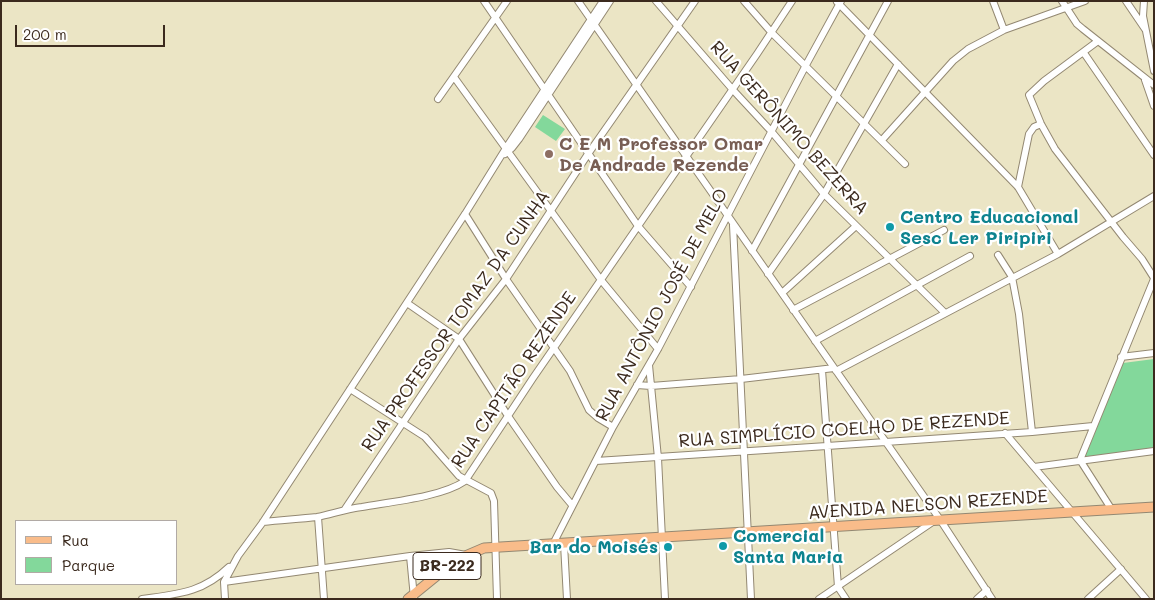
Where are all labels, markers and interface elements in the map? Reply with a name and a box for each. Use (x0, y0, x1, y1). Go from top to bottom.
scale bar (18, 15, 168, 47)
text: 200 m (23, 24, 67, 44)
street label: RUA GERÔNIMO BEZERRA (705, 37, 873, 219)
place label: C E M Professor Omar De Andrade Rezende (559, 133, 763, 176)
marker: C E M Professor Omar De Andrade Rezende (543, 148, 555, 160)
street label: RUA ANTÔNIO JOSÉ DE MELO (591, 185, 733, 425)
street label: RUA PROFESSOR TOMAZ DA CUNHA (357, 186, 555, 456)
place label: Centro Educacional Sesc Ler Piripiri (900, 206, 1078, 248)
marker: Centro Educacional Sesc Ler Piripiri (884, 221, 896, 233)
street label: RUA CAPITÃO REZENDE (447, 288, 581, 472)
street label: RUA SIMPLÍCIO COELHO DE REZENDE (678, 408, 1010, 452)
street label: AVENIDA NELSON REZENDE (807, 486, 1049, 524)
legend (15, 520, 178, 585)
place label: Comercial Santa Maria (733, 525, 843, 568)
text: Rua (62, 530, 89, 550)
place label: Bar do Moisés (529, 536, 658, 558)
marker: Comercial Santa Maria (717, 540, 729, 552)
marker: Bar do Moisés (662, 541, 674, 553)
road number: BR-222 (413, 552, 481, 580)
text: Parque (62, 555, 115, 575)

